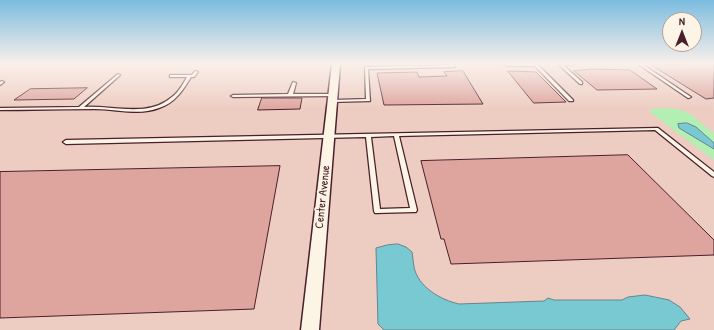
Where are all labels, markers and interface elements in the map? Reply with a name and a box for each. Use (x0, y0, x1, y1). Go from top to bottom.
north arrow (662, 12, 702, 52)
text: N (679, 14, 685, 28)
street label: Center Avenue (313, 165, 333, 229)

